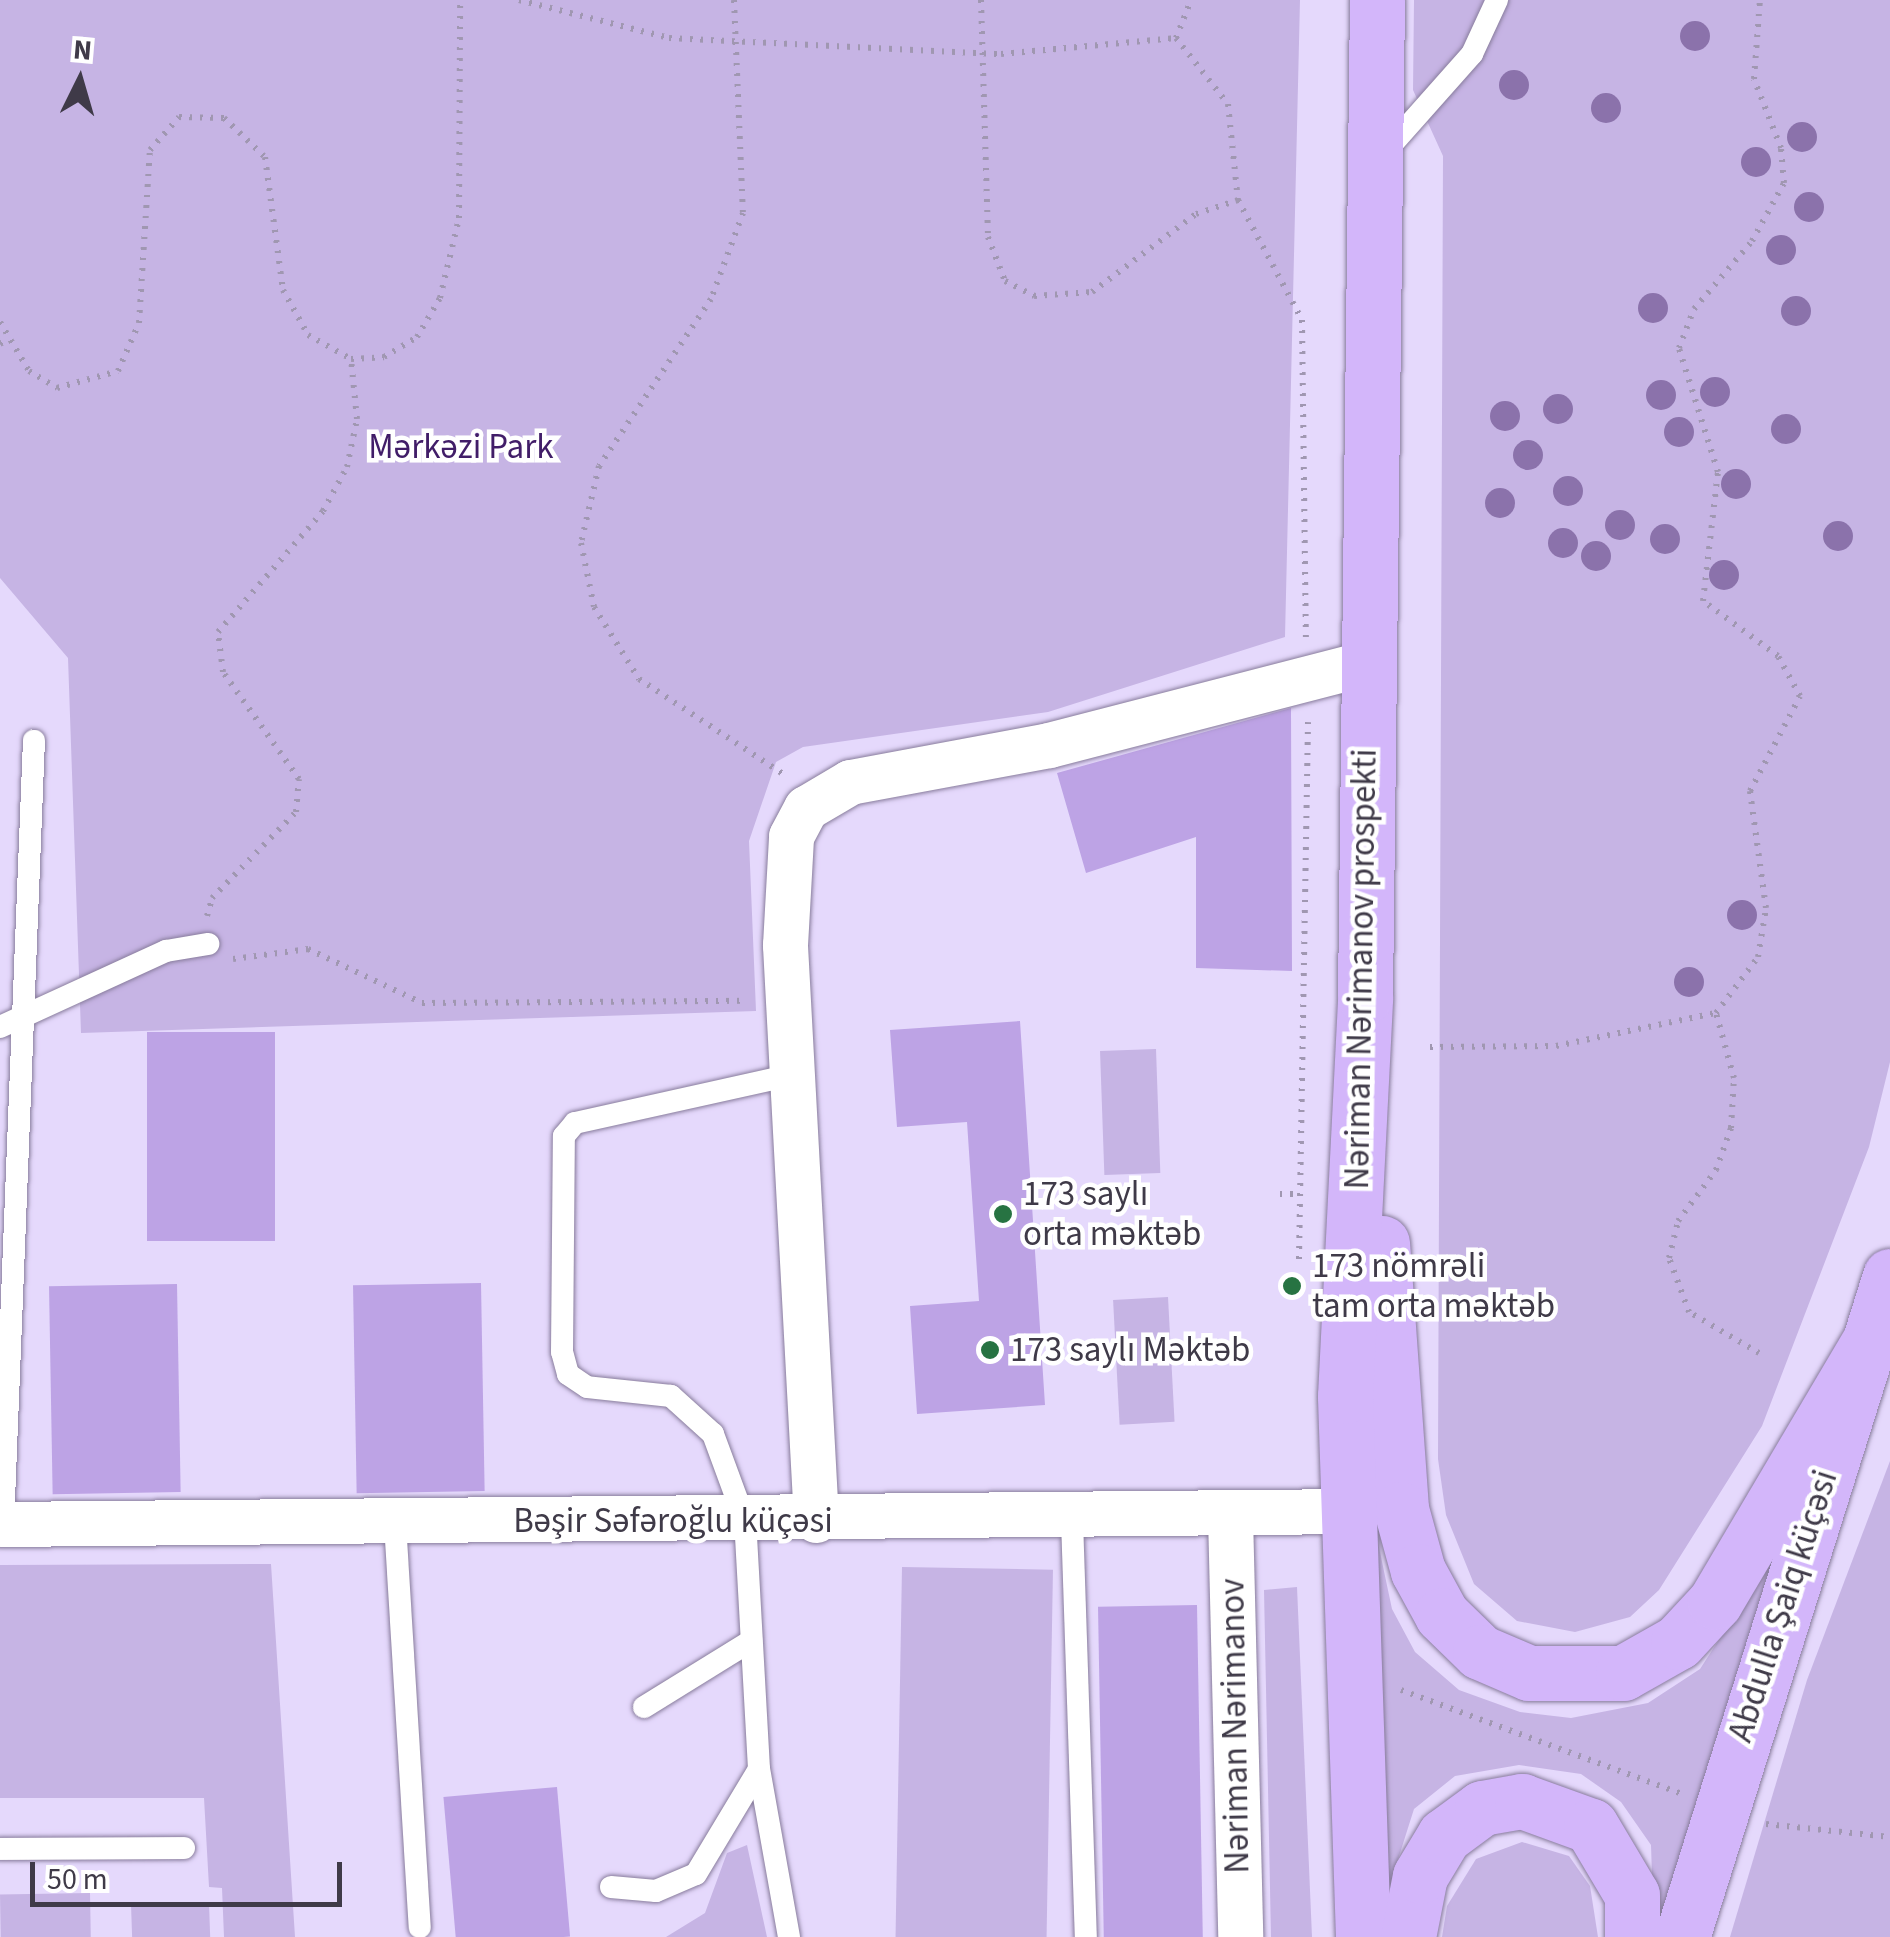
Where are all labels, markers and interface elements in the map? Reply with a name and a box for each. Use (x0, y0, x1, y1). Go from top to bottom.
text: N (72, 29, 94, 71)
north arrow (30, 30, 130, 130)
park label: Mərkəzi Park (368, 426, 554, 468)
street label: Nəriman Nərimanov prospekti (1336, 748, 1386, 1190)
place label: 173 saylı orta məktəb (1023, 1173, 1201, 1255)
marker: 173 saylı orta məktəb (992, 1203, 1014, 1225)
place label: 173 nömrəli tam orta məktəb (1312, 1245, 1555, 1327)
marker: 173 nömrəli tam orta məktəb (1281, 1275, 1303, 1297)
place label: 173 saylı Məktəb (1010, 1329, 1250, 1371)
marker: 173 saylı Məktəb (979, 1339, 1001, 1361)
street label: Abdulla Şaiq küçəsi (1719, 1465, 1847, 1747)
street label: Bəşir Səfəroğlu küçəsi (513, 1500, 833, 1542)
street label: Nəriman Nərimanov (1211, 1578, 1259, 1874)
scale bar (35, 1842, 348, 1904)
text: 50 m (47, 1858, 108, 1901)

